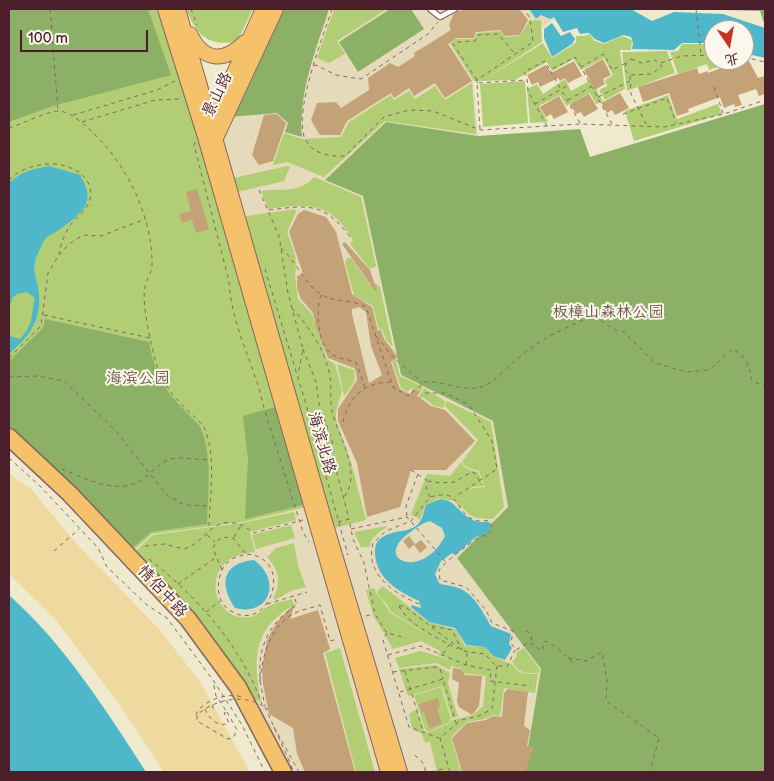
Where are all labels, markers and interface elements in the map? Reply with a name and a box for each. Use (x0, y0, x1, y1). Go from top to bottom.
scale bar (22, 20, 150, 52)
north arrow (704, 20, 754, 70)
text: 100 m (28, 29, 68, 48)
text: 北 (723, 49, 741, 69)
street label: 景山路 (199, 69, 237, 121)
park label: 板樟山森林公园 (552, 303, 664, 323)
park label: 海滨公园 (106, 369, 170, 389)
street label: 海滨北路 (303, 410, 339, 476)
street label: 情侶中路 (133, 562, 191, 622)

